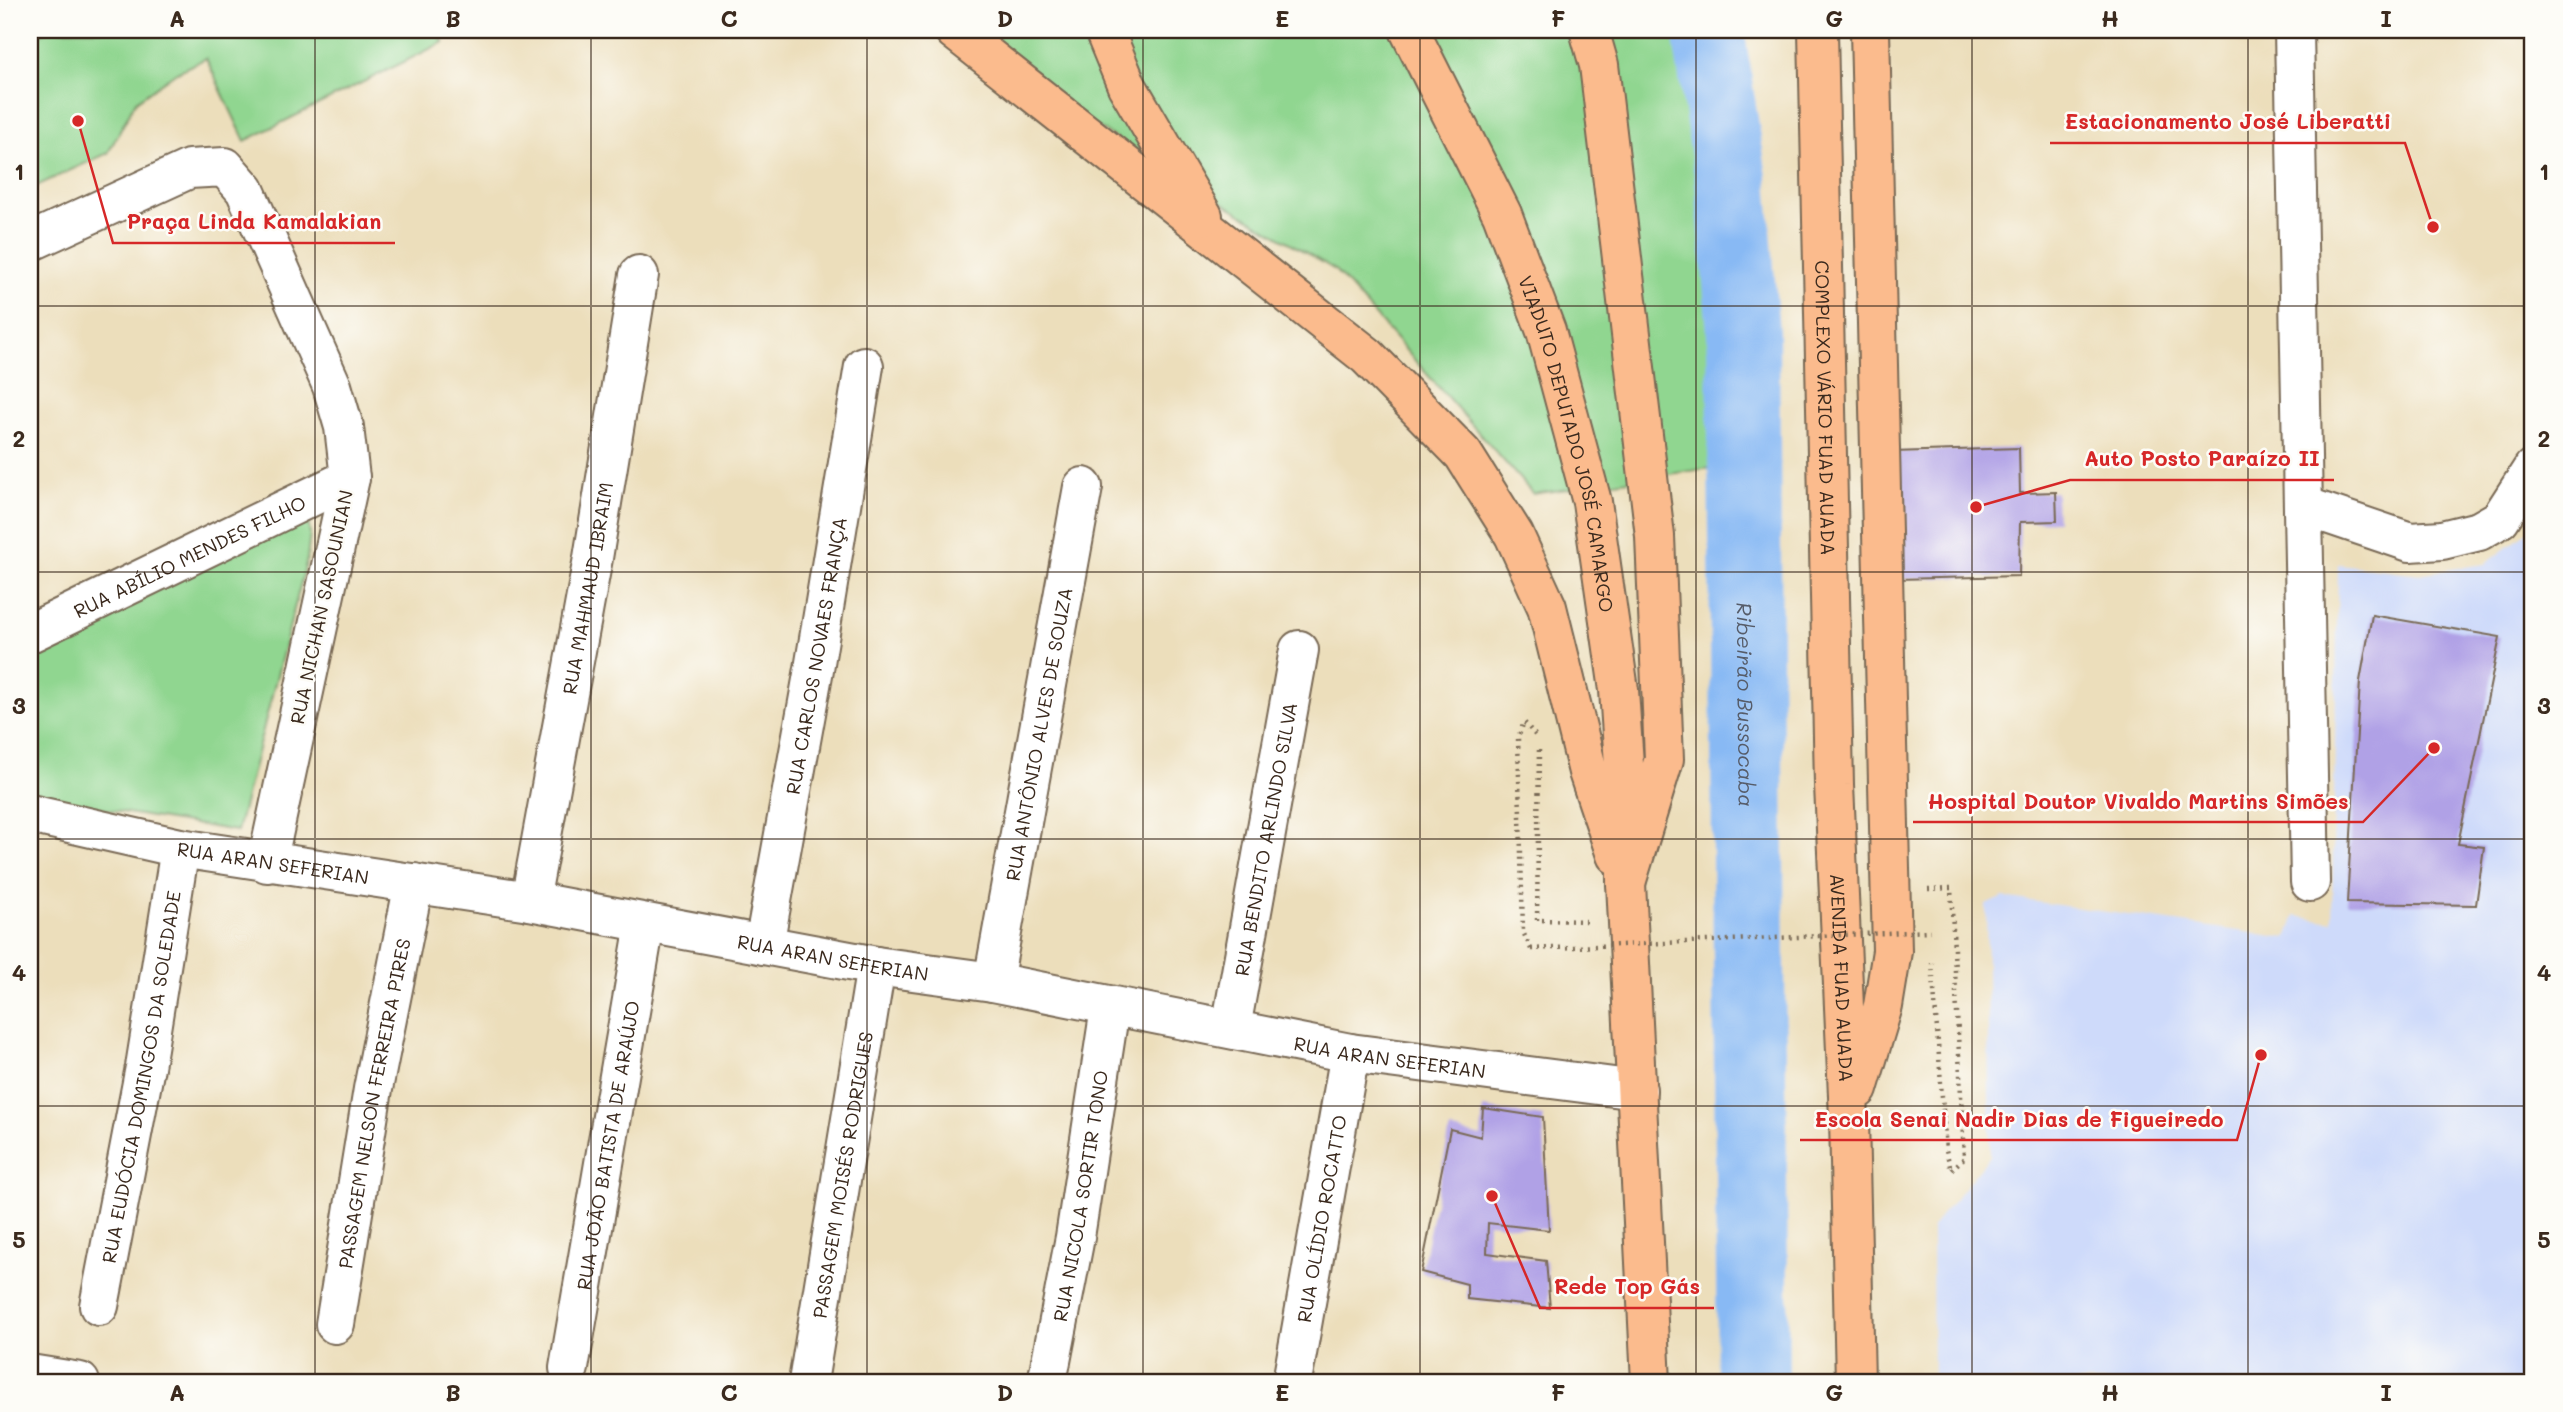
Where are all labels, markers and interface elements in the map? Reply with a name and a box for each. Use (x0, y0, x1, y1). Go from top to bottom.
text: A (169, 3, 185, 33)
text: B (445, 3, 461, 33)
text: C (720, 3, 738, 33)
text: D (997, 3, 1013, 33)
text: E (1275, 3, 1289, 33)
text: F (1551, 3, 1565, 33)
text: G (1825, 3, 1843, 33)
text: H (2101, 3, 2119, 33)
text: I (2380, 3, 2392, 33)
callout: Estacionamento José Liberatti (2050, 101, 2405, 143)
text: Estacionamento José Liberatti (2065, 107, 2391, 134)
text: 1 (14, 156, 24, 186)
text: 1 (2539, 156, 2549, 186)
callout: Praça Linda Kamalakian (113, 201, 395, 243)
text: Praça Linda Kamalakian (127, 207, 381, 234)
street label: COMPLEXO VÁRIO FUAD AUADA (1810, 260, 1842, 556)
street label: VIADUTO DEPUTADO JOSÉ CAMARGO (1514, 272, 1620, 614)
text: 2 (13, 423, 25, 453)
text: 2 (2538, 423, 2550, 453)
callout: Auto Posto Paraízo II (2070, 438, 2334, 480)
text: Auto Posto Paraízo II (2084, 444, 2320, 471)
street label: RUA MAHMAUD IBRAIM (556, 480, 618, 696)
street label: RUA NICHAN SASOUNIAN (284, 488, 358, 726)
street label: RUA ABÍLIO MENDES FILHO (69, 489, 310, 623)
street label: RUA CARLOS NOVAES FRANÇA (779, 515, 851, 796)
street label: RUA ANTÔNIO ALVES DE SOUZA (999, 585, 1077, 883)
water label: Ribeirão Bussocaba (1732, 602, 1761, 807)
text: 3 (12, 690, 26, 720)
text: 3 (2537, 690, 2551, 720)
street label: RUA BENDITO ARLINDO SILVA (1228, 700, 1302, 978)
callout: Hospital Doutor Vivaldo Martins Simões (1913, 780, 2363, 822)
text: Hospital Doutor Vivaldo Martins Simões (1927, 787, 2349, 814)
street label: RUA ARAN SEFERIAN (176, 835, 371, 889)
street label: AVENIDA FUAD AUADA (1825, 873, 1860, 1083)
street label: RUA EUDÓCIA DOMINGOS DA SOLEDADE (95, 889, 186, 1265)
street label: RUA ARAN SEFERIAN (735, 928, 930, 986)
street label: PASSAGEM NELSON FERREIRA PIRES (332, 936, 415, 1270)
text: 4 (12, 957, 26, 987)
text: 4 (2537, 957, 2551, 987)
street label: RUA JOÃO BATISTA DE ARAÚJO (570, 999, 644, 1292)
street label: PASSAGEM MOISÉS RODRIGUES (806, 1030, 878, 1320)
street label: RUA ARAN SEFERIAN (1292, 1030, 1487, 1083)
street label: RUA NICOLA SORTIR TONO (1046, 1069, 1113, 1324)
callout: Escola Senai Nadir Dias de Figueiredo (1800, 1098, 2237, 1140)
text: Escola Senai Nadir Dias de Figueiredo (1814, 1105, 2224, 1132)
street label: RUA OLÍDIO ROCATTO (1290, 1113, 1351, 1324)
text: 5 (12, 1224, 26, 1254)
text: 5 (2537, 1224, 2551, 1254)
callout: Rede Top Gás (1540, 1266, 1714, 1308)
text: Rede Top Gás (1554, 1272, 1700, 1299)
text: A (169, 1377, 185, 1407)
text: B (445, 1377, 461, 1407)
text: C (720, 1377, 738, 1407)
text: D (997, 1377, 1013, 1407)
text: E (1275, 1377, 1289, 1407)
text: F (1551, 1377, 1565, 1407)
text: G (1825, 1377, 1843, 1407)
text: H (2101, 1377, 2119, 1407)
text: I (2380, 1377, 2392, 1407)

